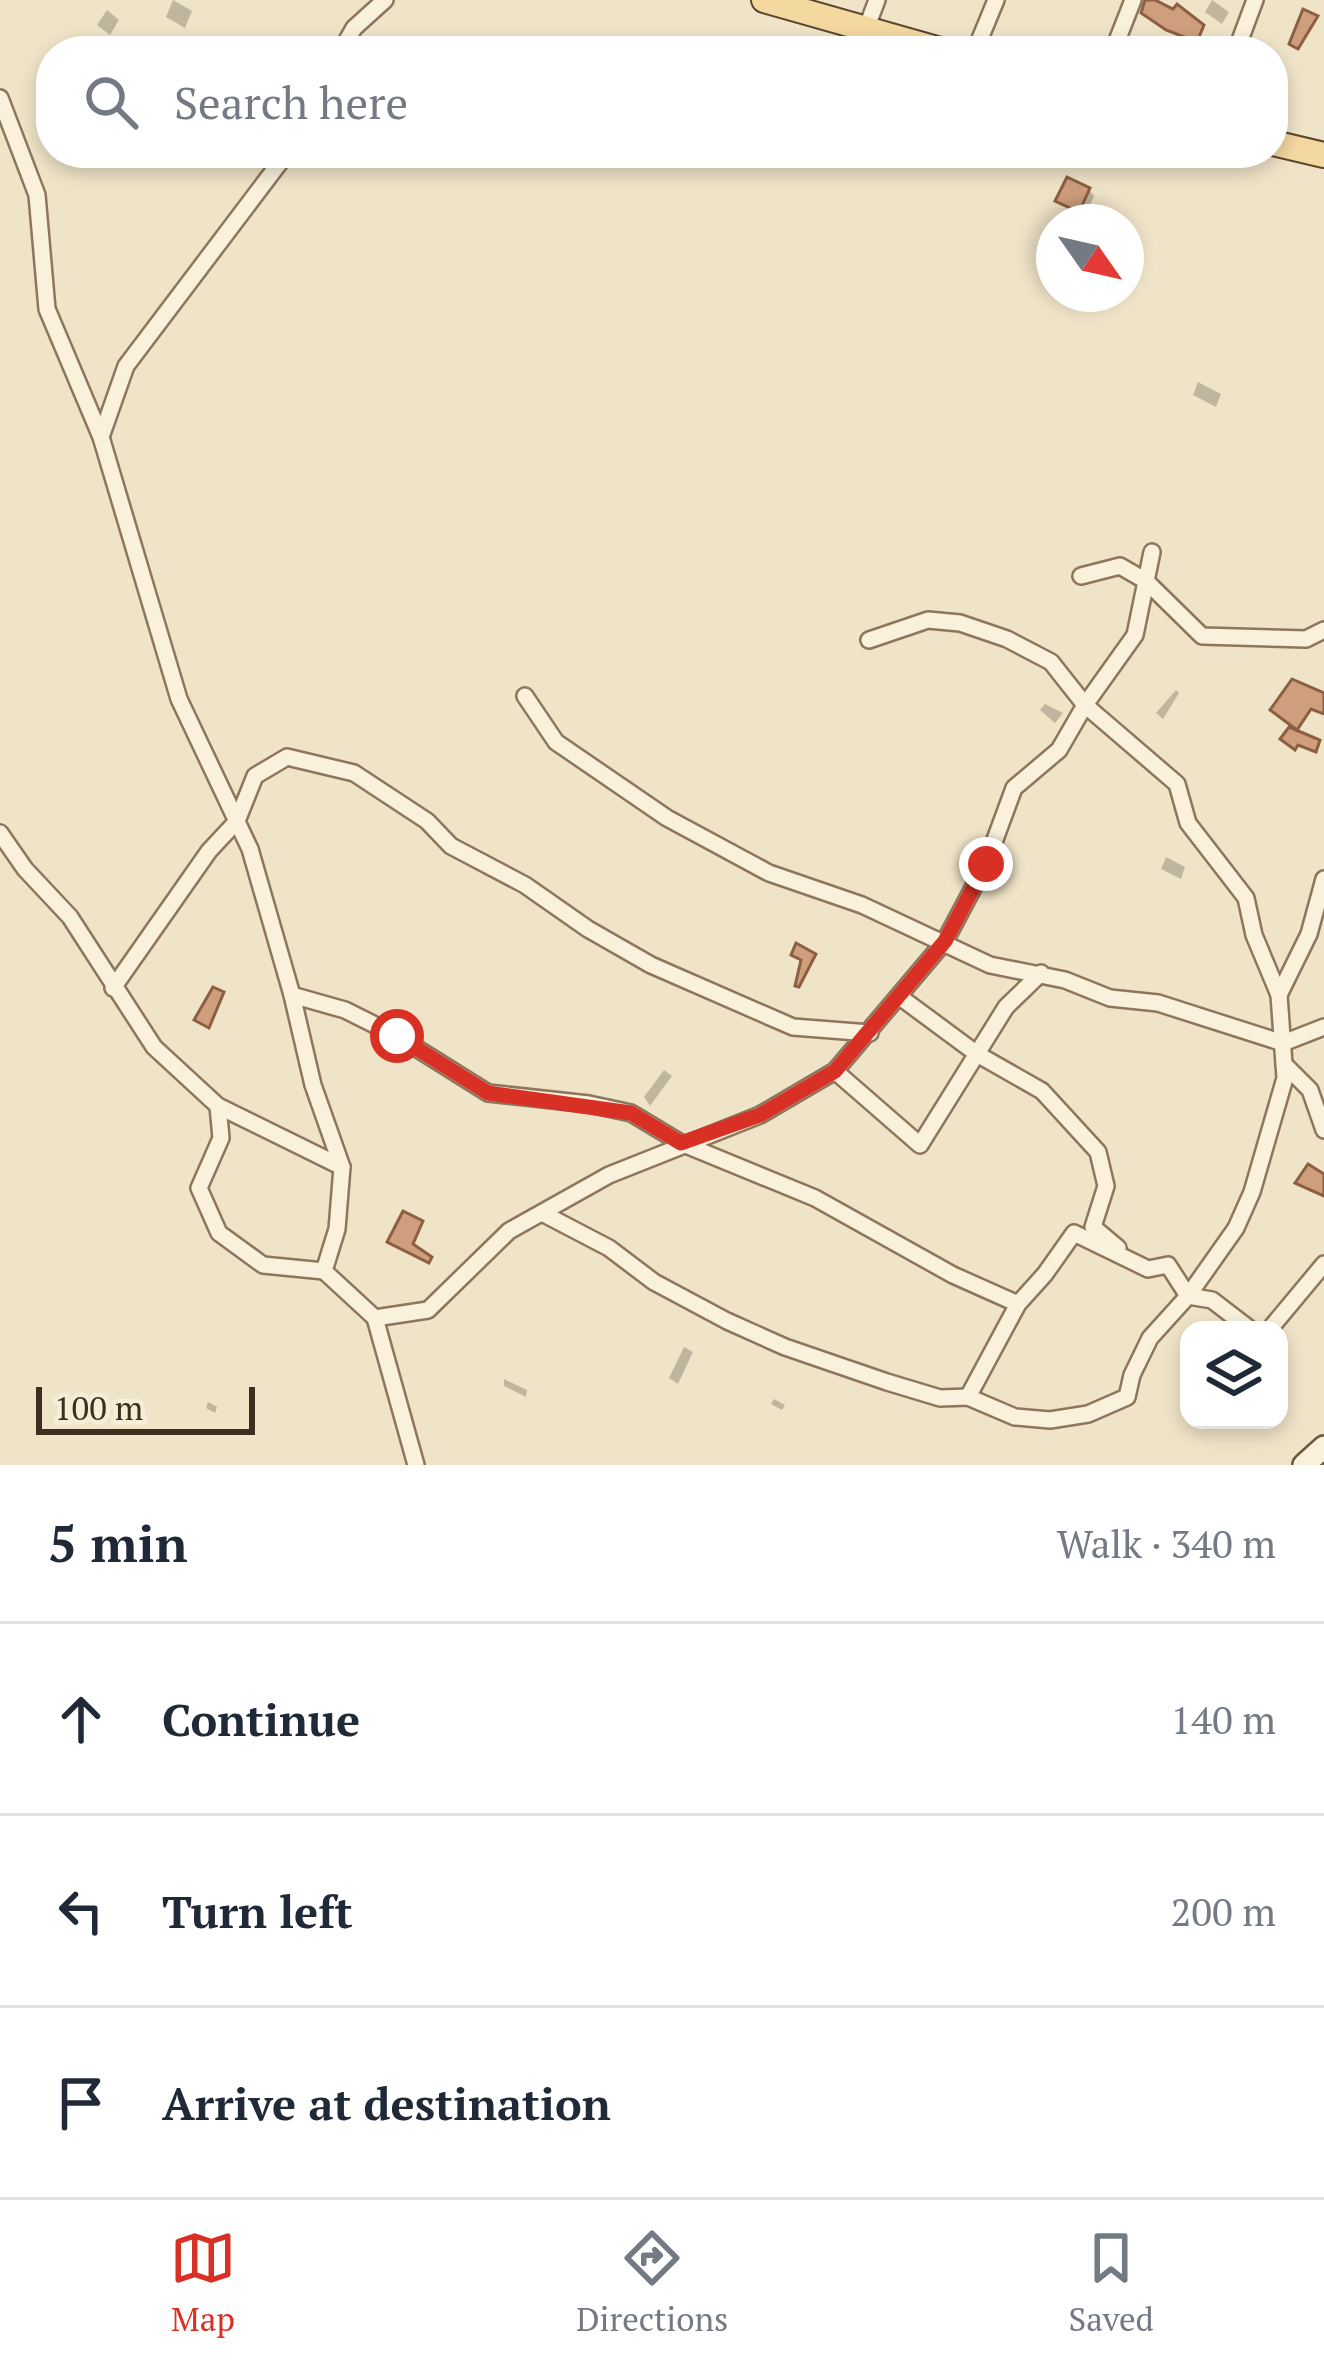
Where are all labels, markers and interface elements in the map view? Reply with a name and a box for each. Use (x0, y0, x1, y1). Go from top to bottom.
search box (36, 36, 1288, 168)
icon: search (78, 69, 144, 135)
text: Search here (174, 72, 408, 132)
north arrow (1036, 204, 1144, 312)
route end (959, 837, 1013, 891)
route start (370, 1009, 424, 1063)
map controls (1180, 1321, 1288, 1429)
button: layers (1180, 1321, 1288, 1429)
scale bar (36, 1381, 255, 1434)
text: 100 m (54, 1386, 143, 1429)
text: 5 min (48, 1509, 188, 1577)
text: Walk · 340 m (1057, 1517, 1276, 1569)
icon: ahead (48, 1686, 114, 1752)
text: Continue (162, 1689, 360, 1749)
text: 140 m (1171, 1693, 1276, 1745)
icon: left (48, 1878, 114, 1944)
text: Turn left (162, 1881, 353, 1941)
text: 200 m (1171, 1885, 1276, 1937)
icon: arrive (48, 2070, 114, 2136)
text: Arrive at destination (162, 2073, 611, 2133)
tab: Map (170, 2225, 236, 2340)
tab: Directions (576, 2225, 728, 2340)
tab: Saved (1069, 2225, 1154, 2340)

